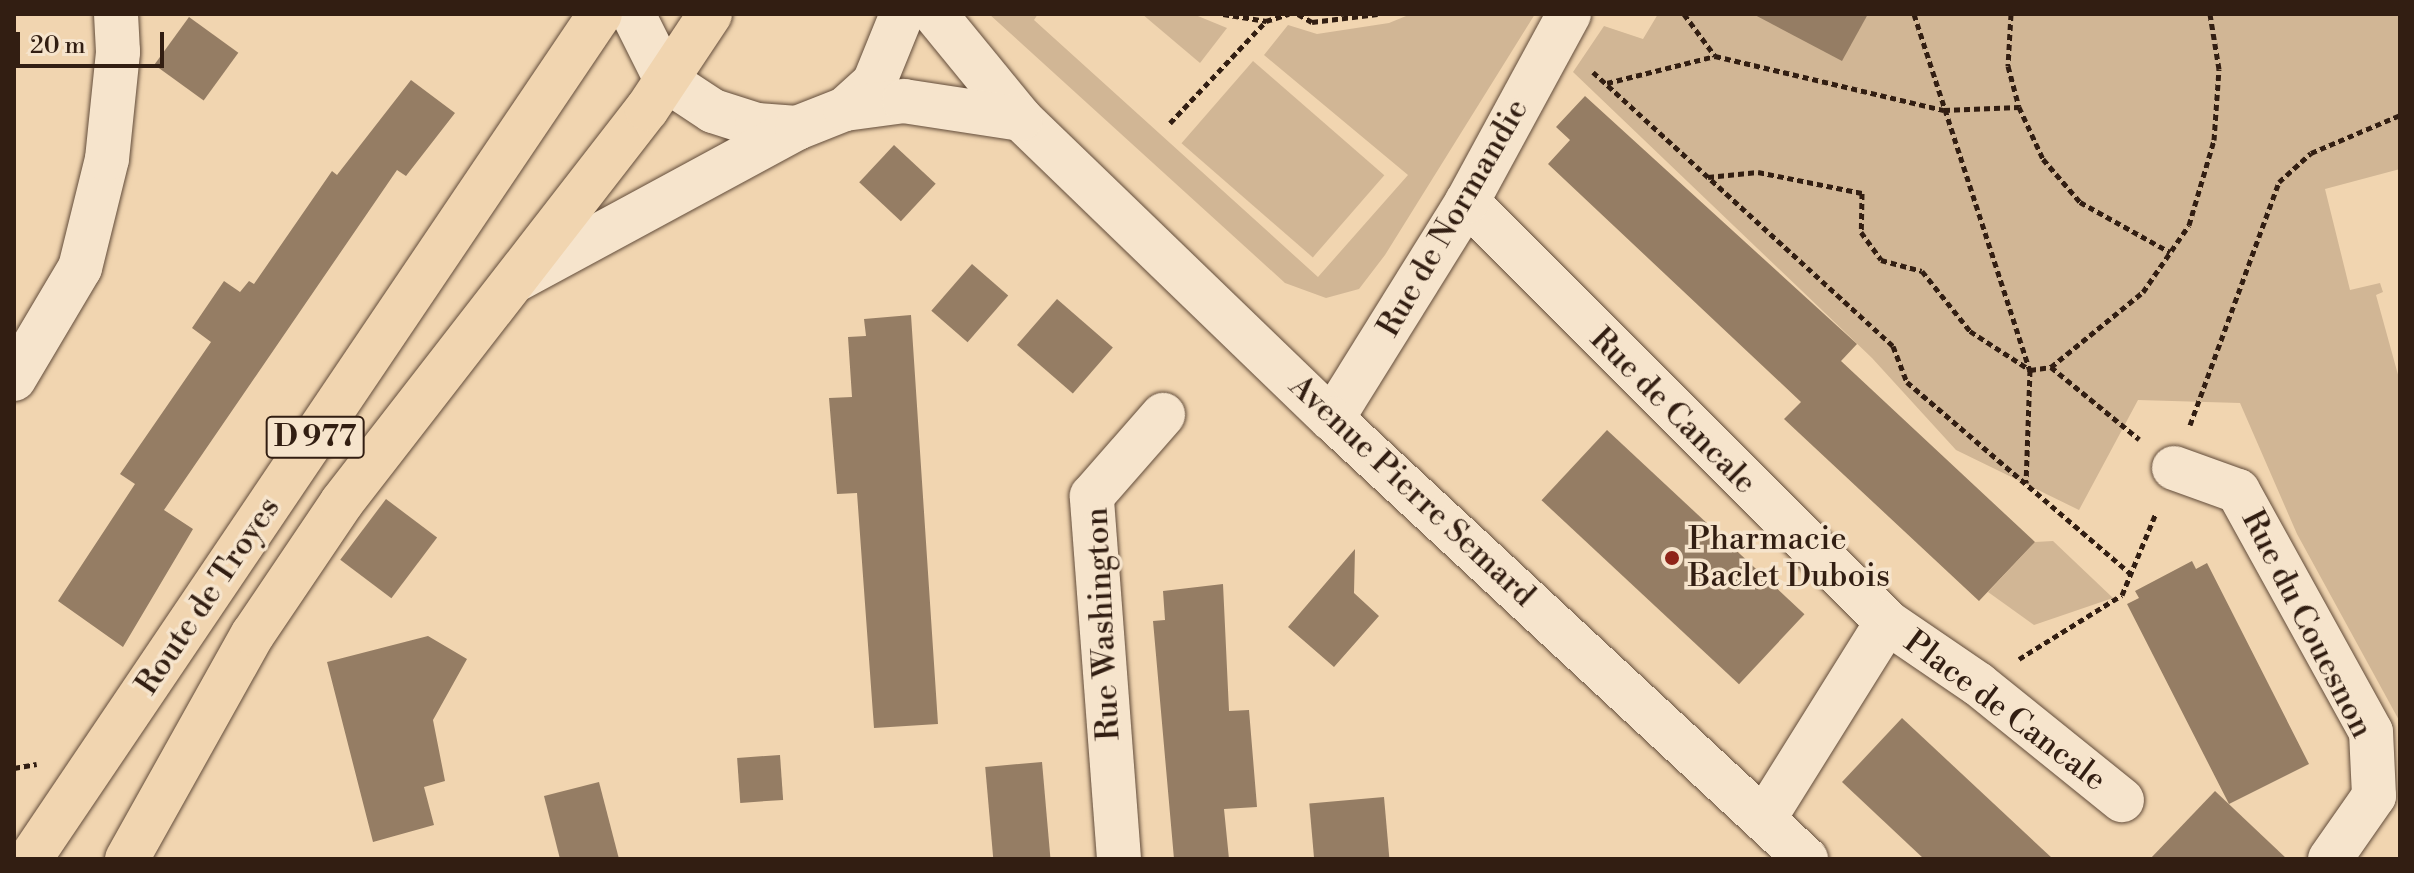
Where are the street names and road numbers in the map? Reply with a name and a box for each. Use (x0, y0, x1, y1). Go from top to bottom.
street label: Rue de Normandie (1369, 92, 1537, 344)
street label: Rue de Cancale (1582, 320, 1764, 502)
street label: Avenue Pierre Semard (1281, 367, 1543, 615)
road number: D 977 (265, 411, 365, 463)
street label: Route de Troyes (128, 490, 288, 702)
street label: Rue du Couesnon (2233, 504, 2381, 744)
street label: Rue Washington (1078, 506, 1128, 742)
street label: Place de Cancale (1897, 623, 2113, 799)

